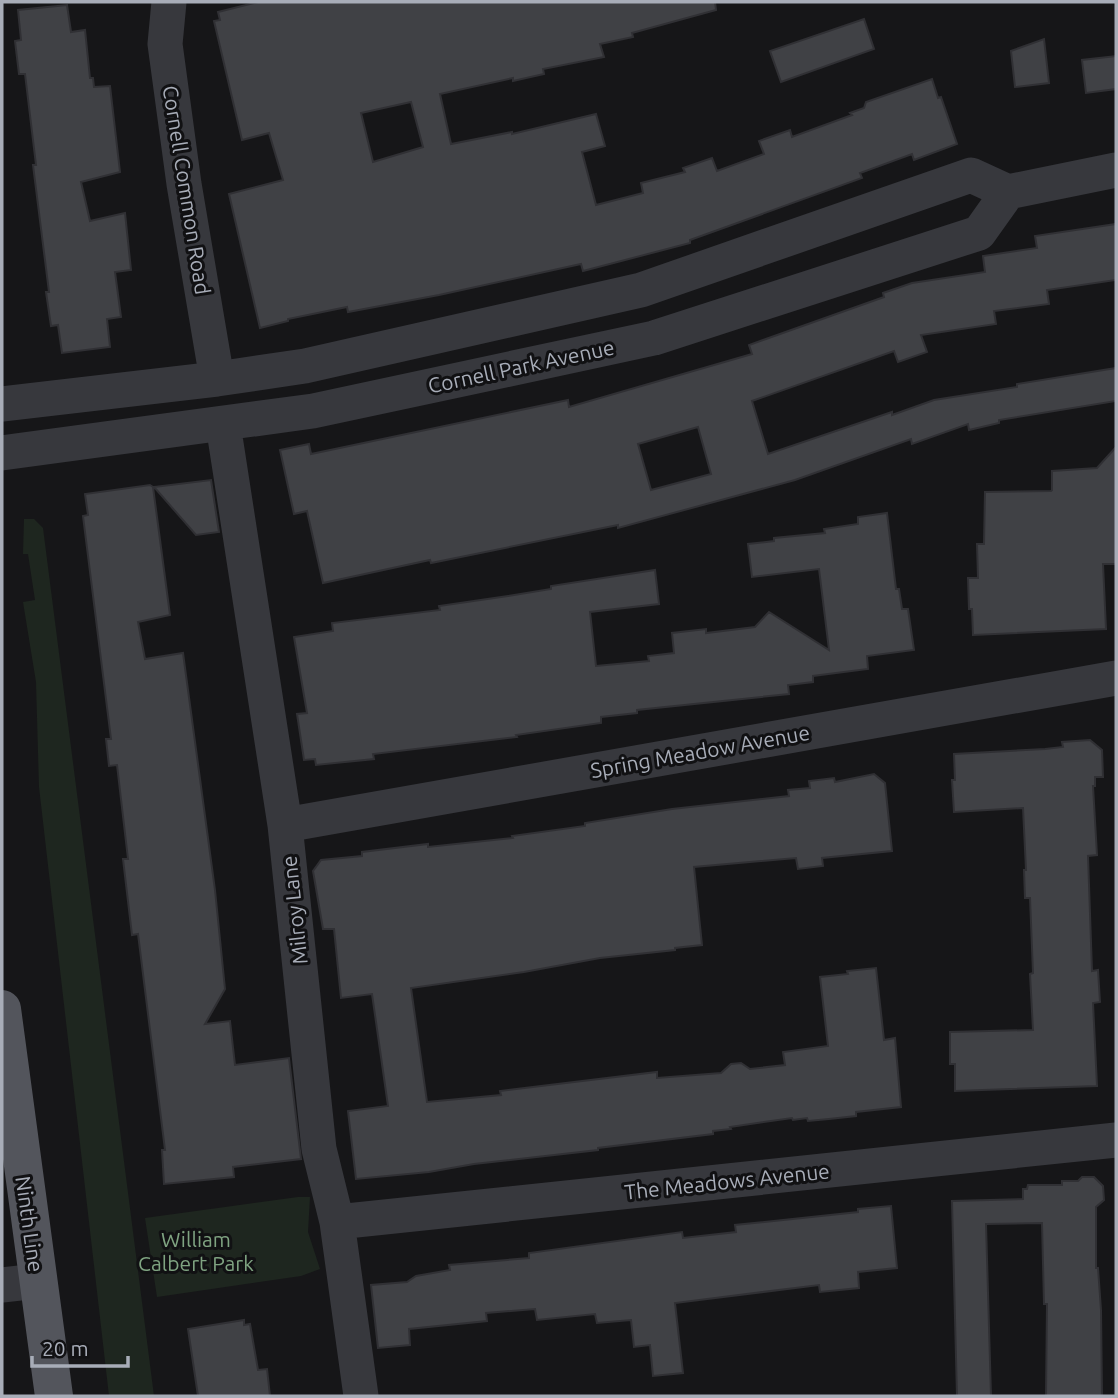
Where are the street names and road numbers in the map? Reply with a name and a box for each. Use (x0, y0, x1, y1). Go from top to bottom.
street label: Cornell Common Road (159, 84, 215, 296)
street label: Cornell Park Avenue (426, 335, 616, 397)
street label: Spring Meadow Avenue (588, 720, 812, 782)
street label: Milroy Lane (276, 855, 312, 965)
street label: The Meadows Avenue (623, 1158, 831, 1204)
street label: Ninth Line (11, 1175, 49, 1273)

